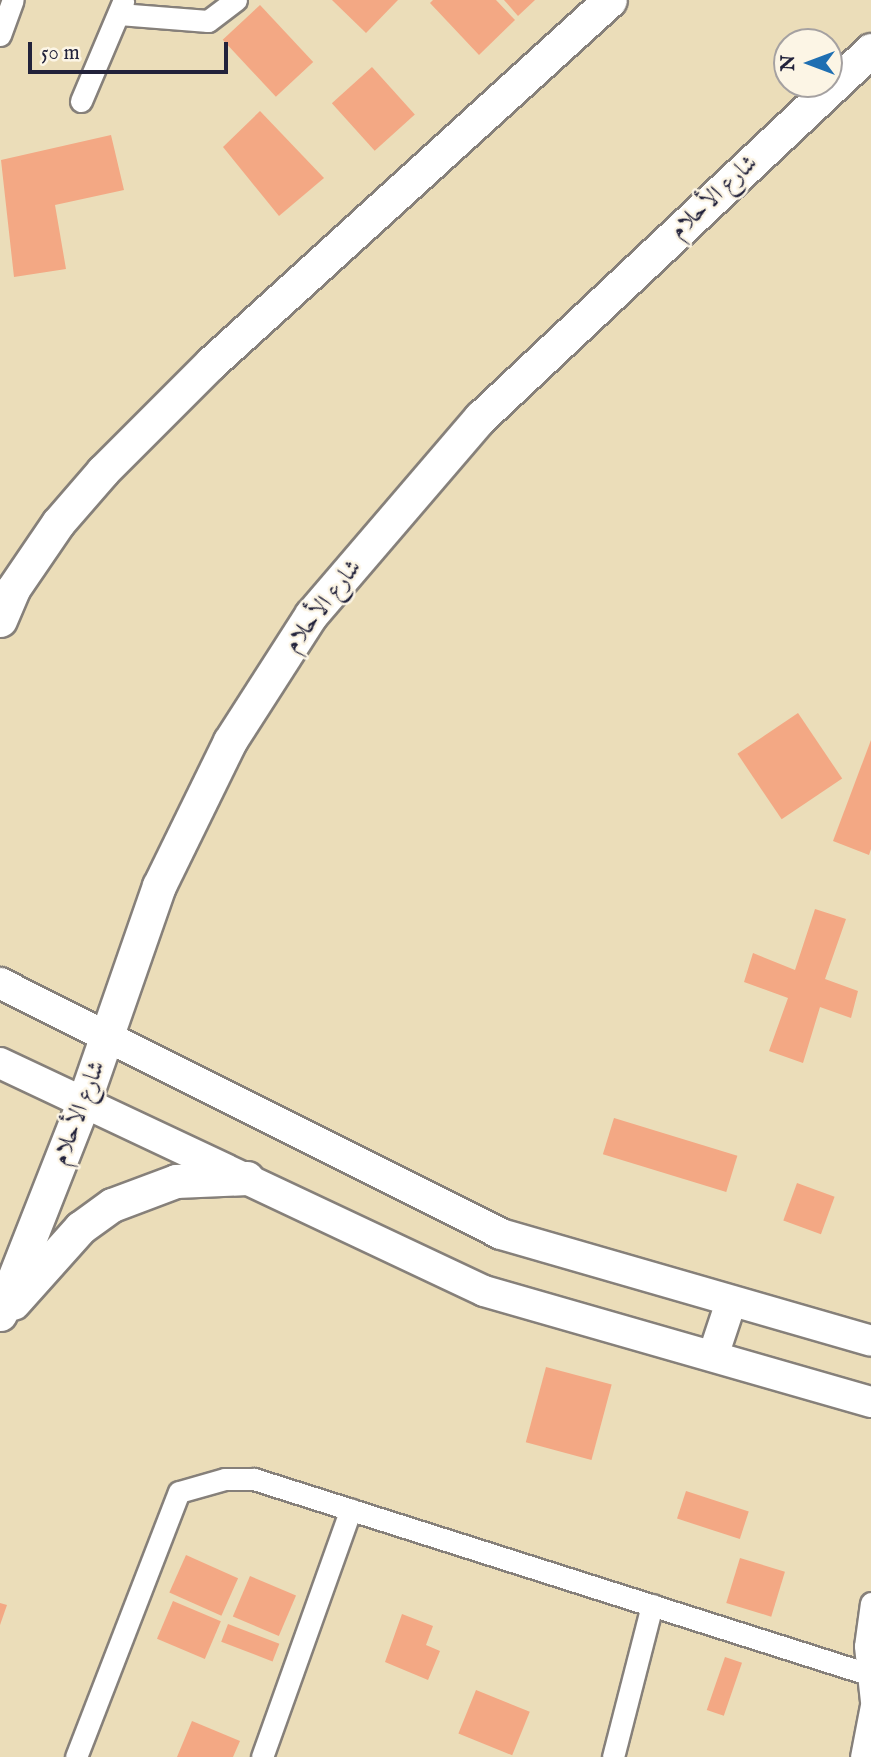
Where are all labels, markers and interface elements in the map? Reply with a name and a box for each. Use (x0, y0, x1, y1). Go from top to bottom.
scale bar (32, 28, 231, 72)
north arrow (773, 28, 843, 98)
text: 50 m (41, 40, 80, 67)
text: N (777, 55, 801, 71)
street label: شارع الأحلام (664, 149, 764, 245)
street label: شارع الأحلام (278, 554, 368, 658)
street label: شارع الأحلام (46, 1057, 112, 1169)

